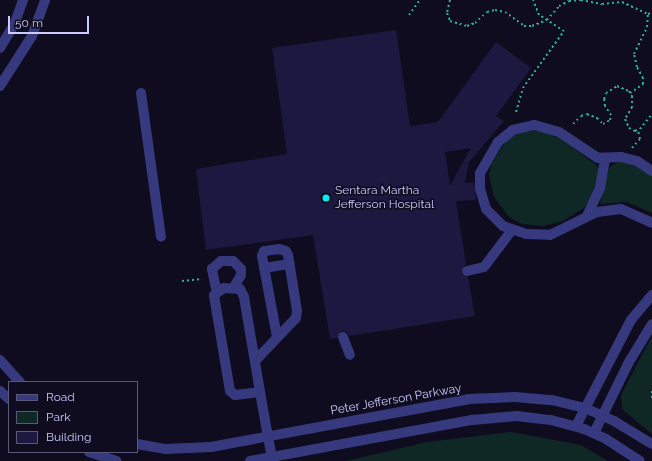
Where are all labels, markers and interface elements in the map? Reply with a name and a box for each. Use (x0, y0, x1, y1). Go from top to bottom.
scale bar (10, 8, 91, 34)
text: 50 m (15, 16, 43, 30)
place label: Sentara Martha Jefferson Hospital (335, 184, 434, 212)
marker: Sentara Martha Jefferson Hospital (320, 192, 332, 204)
legend (8, 381, 138, 453)
street label: Peter Jefferson Parkway (329, 381, 463, 419)
text: Road (46, 390, 75, 404)
text: Park (46, 410, 71, 424)
text: Building (46, 430, 92, 444)

